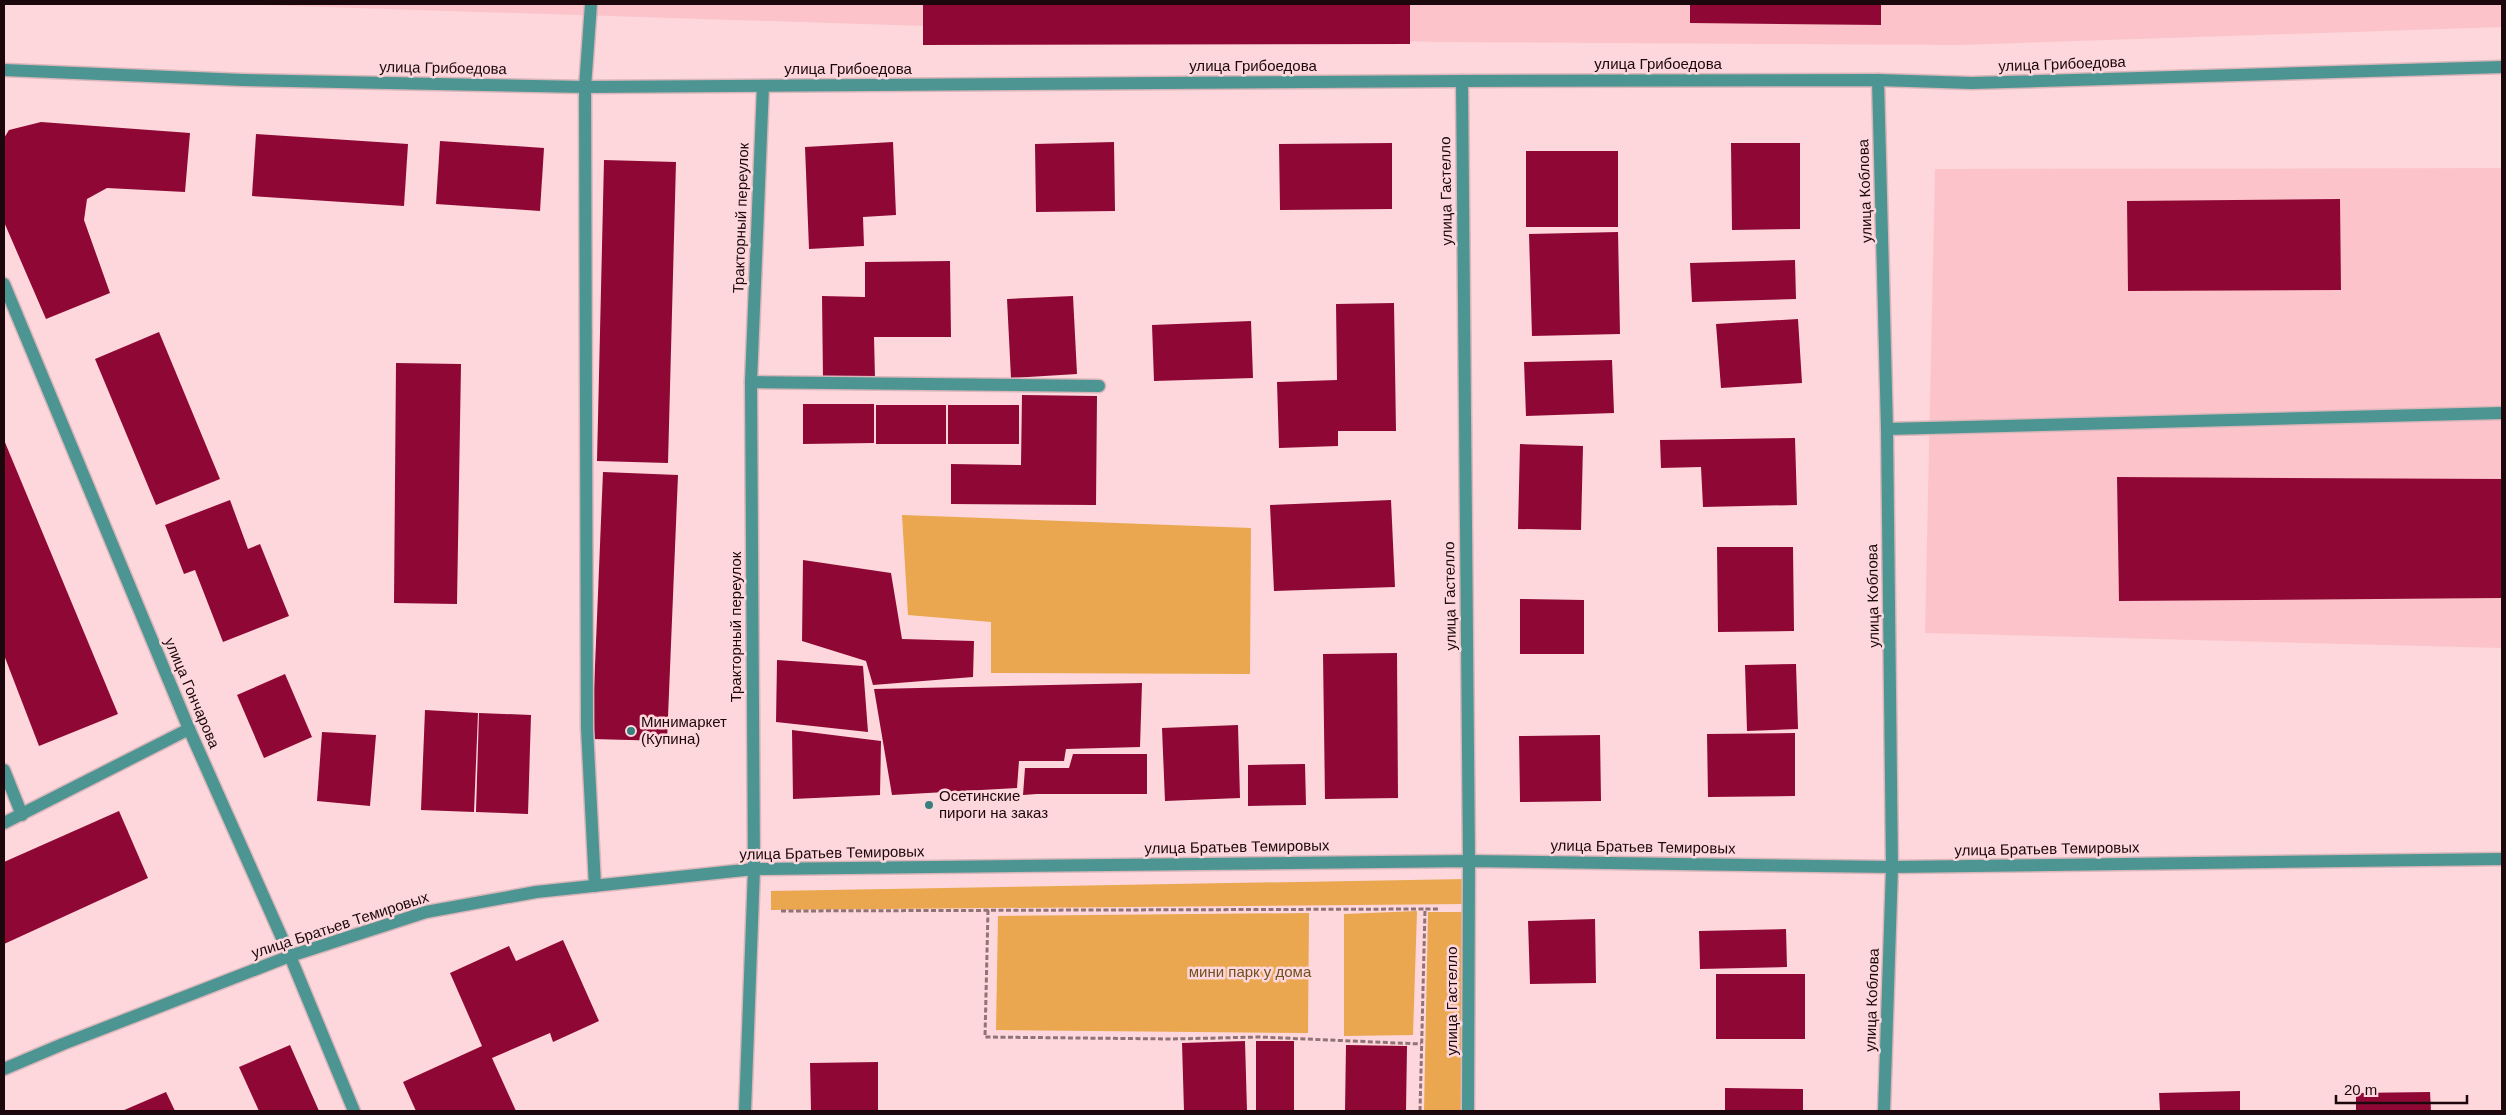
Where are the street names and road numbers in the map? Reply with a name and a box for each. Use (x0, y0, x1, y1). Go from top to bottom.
street label: улица Грибоедова (1998, 53, 2127, 74)
street label: улица Грибоедова (1594, 55, 1722, 72)
street label: улица Грибоедова (1189, 57, 1317, 74)
street label: улица Грибоедова (379, 58, 508, 77)
street label: улица Грибоедова (784, 60, 912, 77)
street label: улица Гастелло (1436, 136, 1455, 246)
street label: улица Коблова (1854, 138, 1875, 243)
street label: Тракторный переулок (729, 142, 752, 294)
street label: улица Гастелло (1440, 541, 1459, 651)
street label: улица Коблова (1863, 543, 1882, 648)
street label: Тракторный переулок (727, 551, 744, 702)
street label: улица Гончарова (162, 635, 224, 751)
street label: улица Братьев Темировых (1144, 836, 1330, 857)
street label: улица Братьев Темировых (1550, 836, 1736, 857)
street label: улица Братьев Темировых (1954, 838, 2140, 859)
street label: улица Братьев Темировых (739, 842, 925, 863)
street label: улица Братьев Темировых (249, 888, 431, 961)
street label: улица Гастелло (1443, 946, 1460, 1056)
street label: улица Коблова (1861, 947, 1882, 1052)

